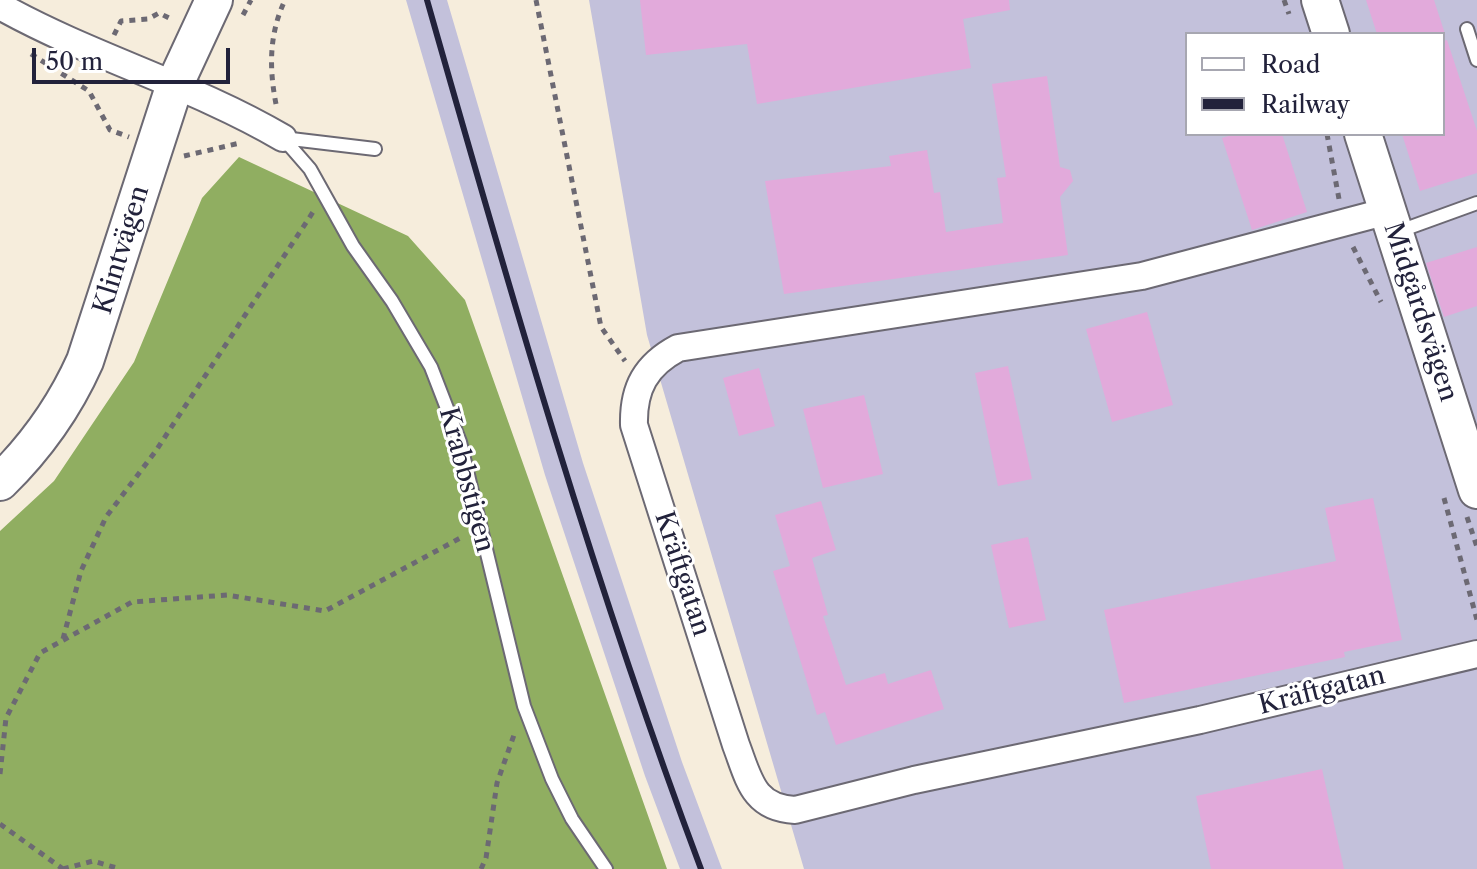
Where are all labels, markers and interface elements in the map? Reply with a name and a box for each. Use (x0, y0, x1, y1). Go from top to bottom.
scale bar (36, 32, 234, 82)
legend (1185, 32, 1445, 136)
text: 50 m (46, 47, 103, 76)
text: Road (1261, 50, 1320, 79)
text: Railway (1261, 90, 1350, 119)
street label: Klintvägen (88, 182, 156, 318)
street label: Midgårdsvägen (1376, 219, 1464, 405)
street label: Krabbstigen (432, 404, 500, 556)
street label: Kräftgatan (647, 508, 717, 640)
street label: Kräftgatan (1256, 660, 1388, 722)

